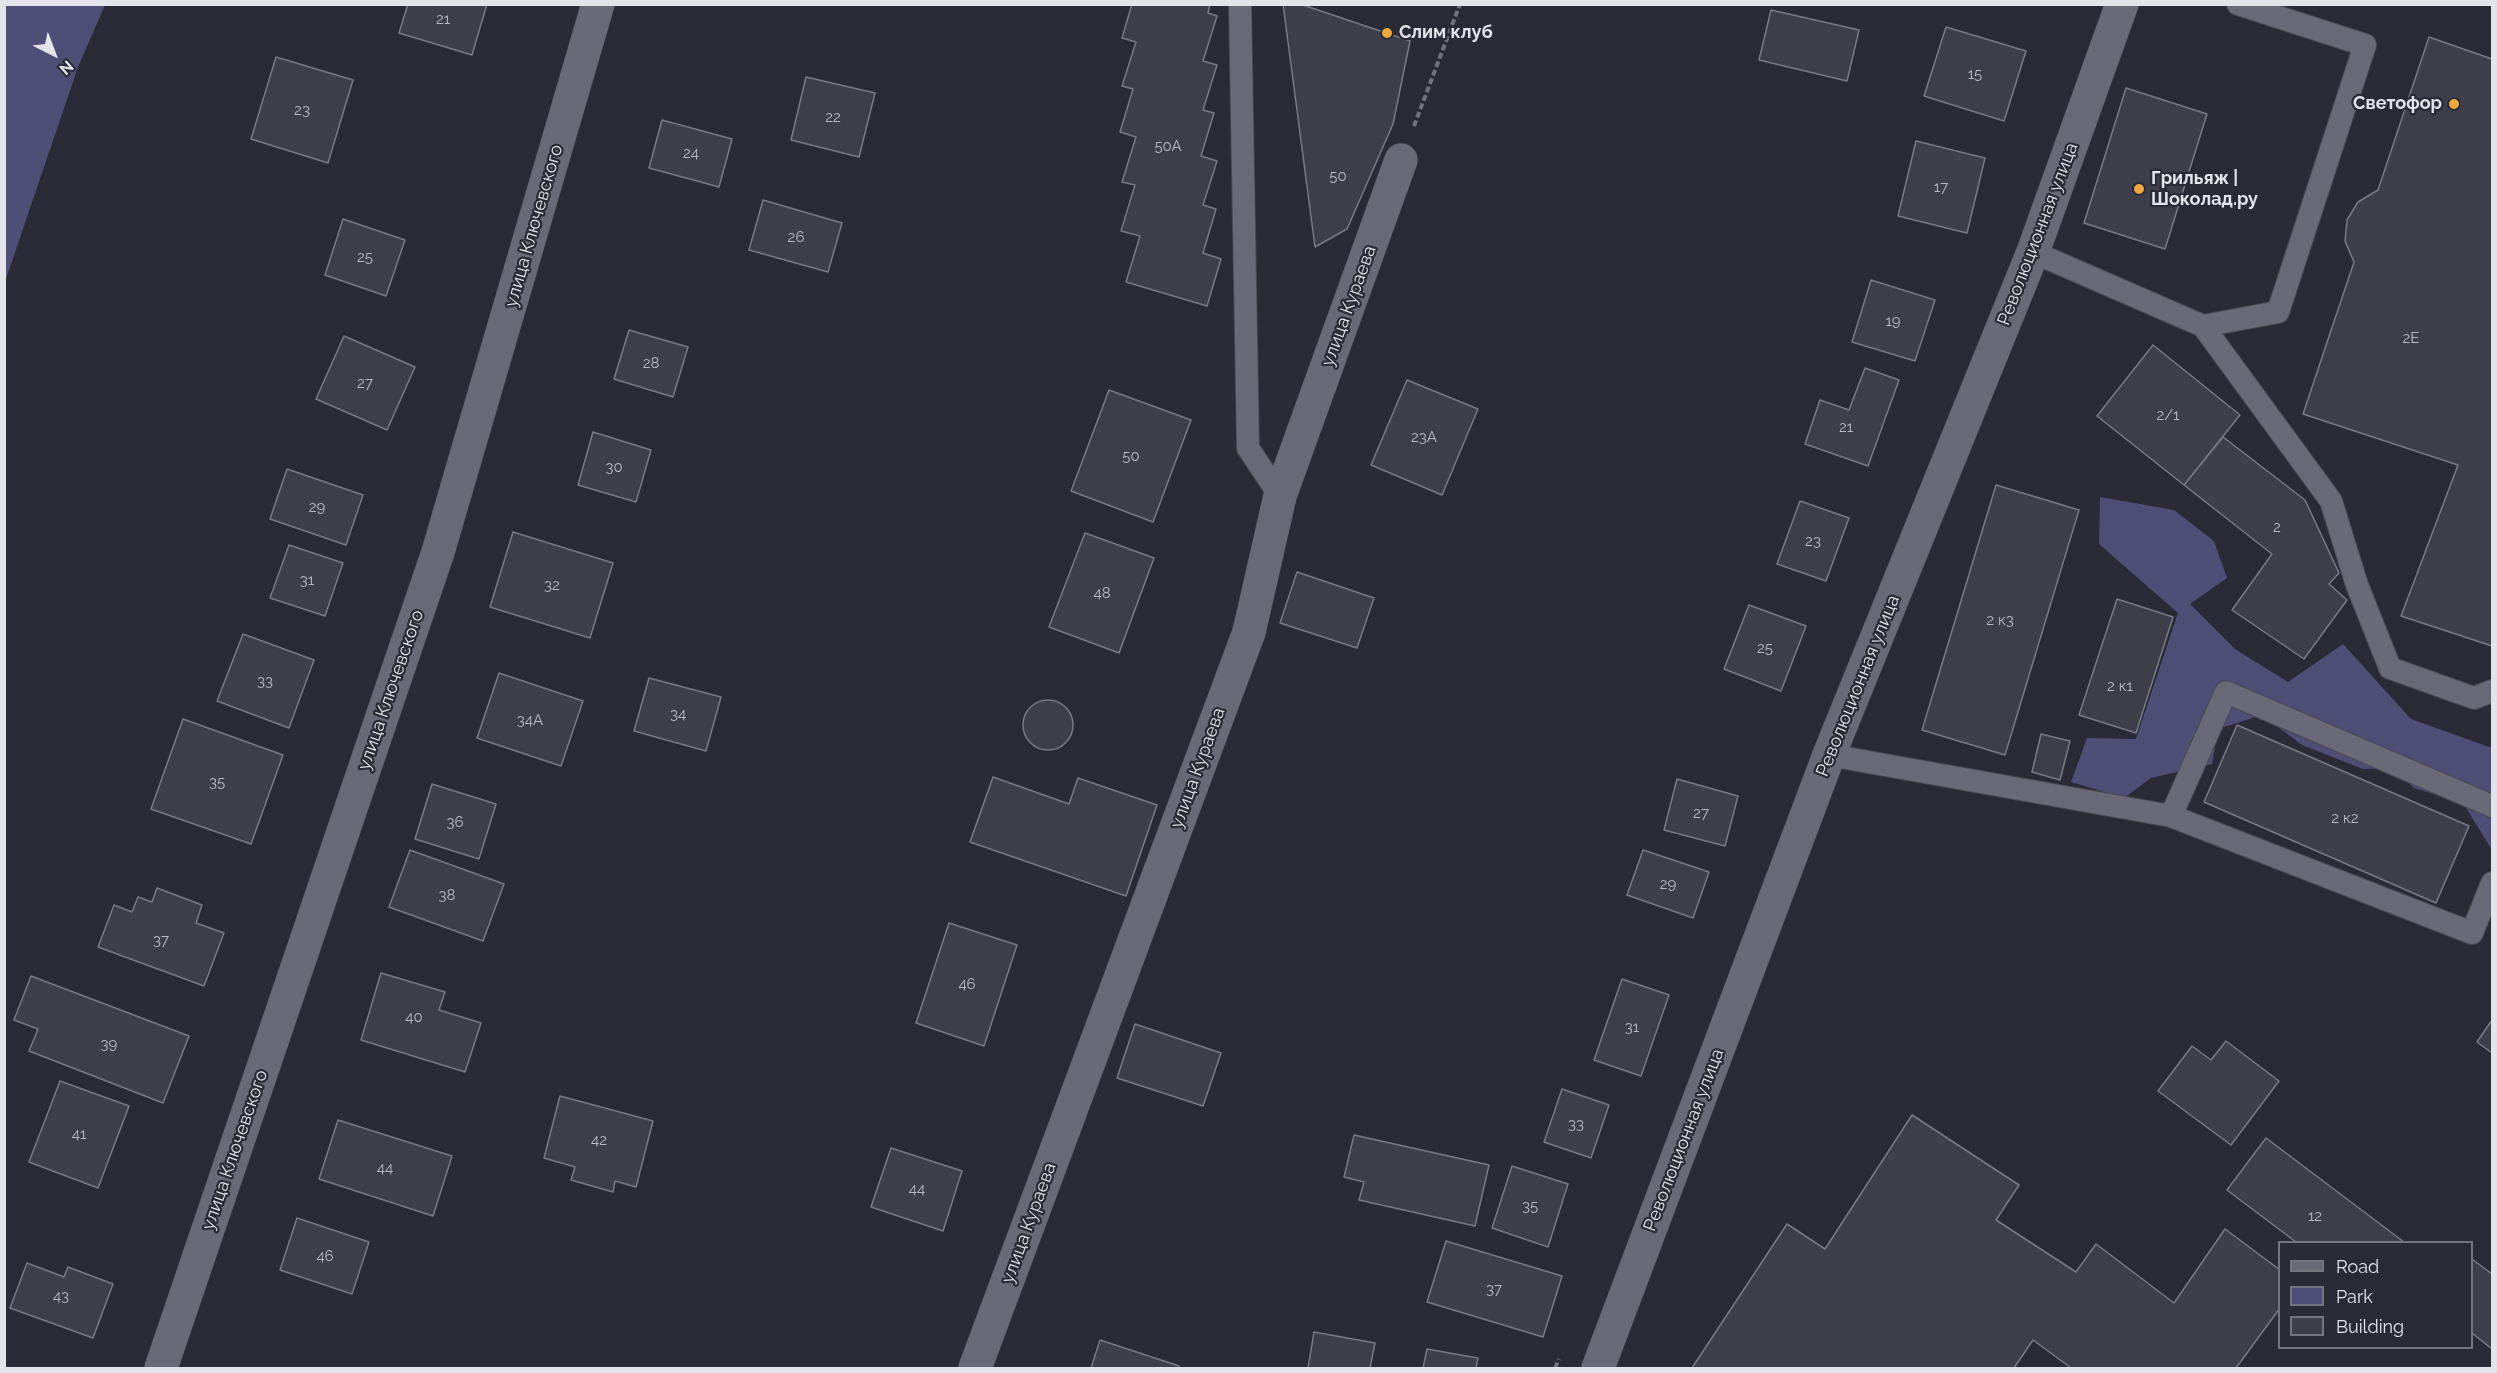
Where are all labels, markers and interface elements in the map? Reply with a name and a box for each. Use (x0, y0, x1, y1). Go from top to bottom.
house number: 21 (436, 10, 450, 28)
place label: Слим клуб (1399, 22, 1493, 44)
north arrow (24, 24, 84, 84)
marker: Слим клуб (1380, 26, 1394, 40)
text: N (55, 57, 77, 79)
house number: 15 (1968, 65, 1982, 83)
place label: Светофор (2353, 93, 2442, 115)
marker: Светофор (2447, 97, 2461, 111)
house number: 23 (294, 101, 310, 119)
house number: 22 (825, 108, 841, 126)
house number: 50А (1154, 137, 1182, 155)
street label: Революционная улица (1993, 140, 2083, 328)
street label: улица Ключевского (500, 142, 568, 310)
house number: 24 (683, 144, 699, 162)
house number: 50 (1329, 167, 1347, 185)
place label: Грильяж | Шоколад.ру (2151, 168, 2258, 210)
house number: 17 (1934, 178, 1948, 196)
marker: Грильяж | Шоколад.ру (2132, 182, 2146, 196)
house number: 26 (788, 228, 804, 246)
street label: улица Кураева (1317, 243, 1381, 369)
house number: 25 (357, 248, 373, 266)
house number: 19 (1885, 312, 1901, 330)
house number: 2Е (2403, 329, 2419, 347)
house number: 28 (643, 354, 659, 372)
house number: 27 (357, 374, 373, 392)
house number: 2/1 (2157, 406, 2179, 424)
house number: 21 (1839, 418, 1853, 436)
house number: 23А (1411, 428, 1437, 446)
house number: 50 (1122, 447, 1140, 465)
house number: 30 (605, 458, 623, 476)
house number: 29 (309, 498, 325, 516)
house number: 2 (2273, 518, 2281, 536)
house number: 23 (1805, 532, 1821, 550)
house number: 31 (300, 571, 314, 589)
house number: 32 (544, 576, 560, 594)
house number: 48 (1093, 584, 1111, 602)
street label: Революционная улица (1812, 592, 1904, 780)
street label: улица Ключевского (353, 607, 429, 773)
house number: 2 к3 (1986, 611, 2014, 629)
house number: 25 (1757, 639, 1773, 657)
house number: 33 (257, 672, 273, 690)
house number: 2 к1 (2107, 677, 2133, 695)
house number: 34 (670, 705, 686, 723)
street label: улица Кураева (1166, 705, 1230, 831)
house number: 34А (517, 711, 543, 729)
house number: 35 (209, 773, 225, 791)
house number: 27 (1693, 804, 1709, 822)
house number: 2 к2 (2331, 809, 2359, 827)
house number: 36 (446, 813, 464, 831)
house number: 29 (1660, 875, 1676, 893)
house number: 38 (439, 886, 455, 904)
house number: 37 (153, 931, 169, 949)
house number: 46 (958, 975, 976, 993)
house number: 40 (405, 1008, 423, 1026)
house number: 31 (1625, 1018, 1639, 1036)
house number: 39 (101, 1035, 117, 1053)
street label: Революционная улица (1639, 1046, 1729, 1234)
street label: улица Ключевского (197, 1067, 273, 1233)
house number: 33 (1568, 1115, 1584, 1133)
house number: 41 (72, 1125, 86, 1143)
house number: 42 (591, 1131, 607, 1149)
house number: 44 (377, 1159, 393, 1177)
street label: улица Кураева (997, 1160, 1061, 1286)
house number: 44 (909, 1180, 925, 1198)
house number: 35 (1522, 1197, 1538, 1215)
house number: 12 (2308, 1207, 2322, 1225)
legend (2278, 1241, 2473, 1349)
house number: 46 (316, 1247, 334, 1265)
text: Road (2336, 1256, 2379, 1277)
house number: 37 (1486, 1280, 1502, 1298)
text: Park (2336, 1286, 2373, 1307)
house number: 43 (53, 1287, 69, 1305)
text: Building (2336, 1316, 2404, 1337)

